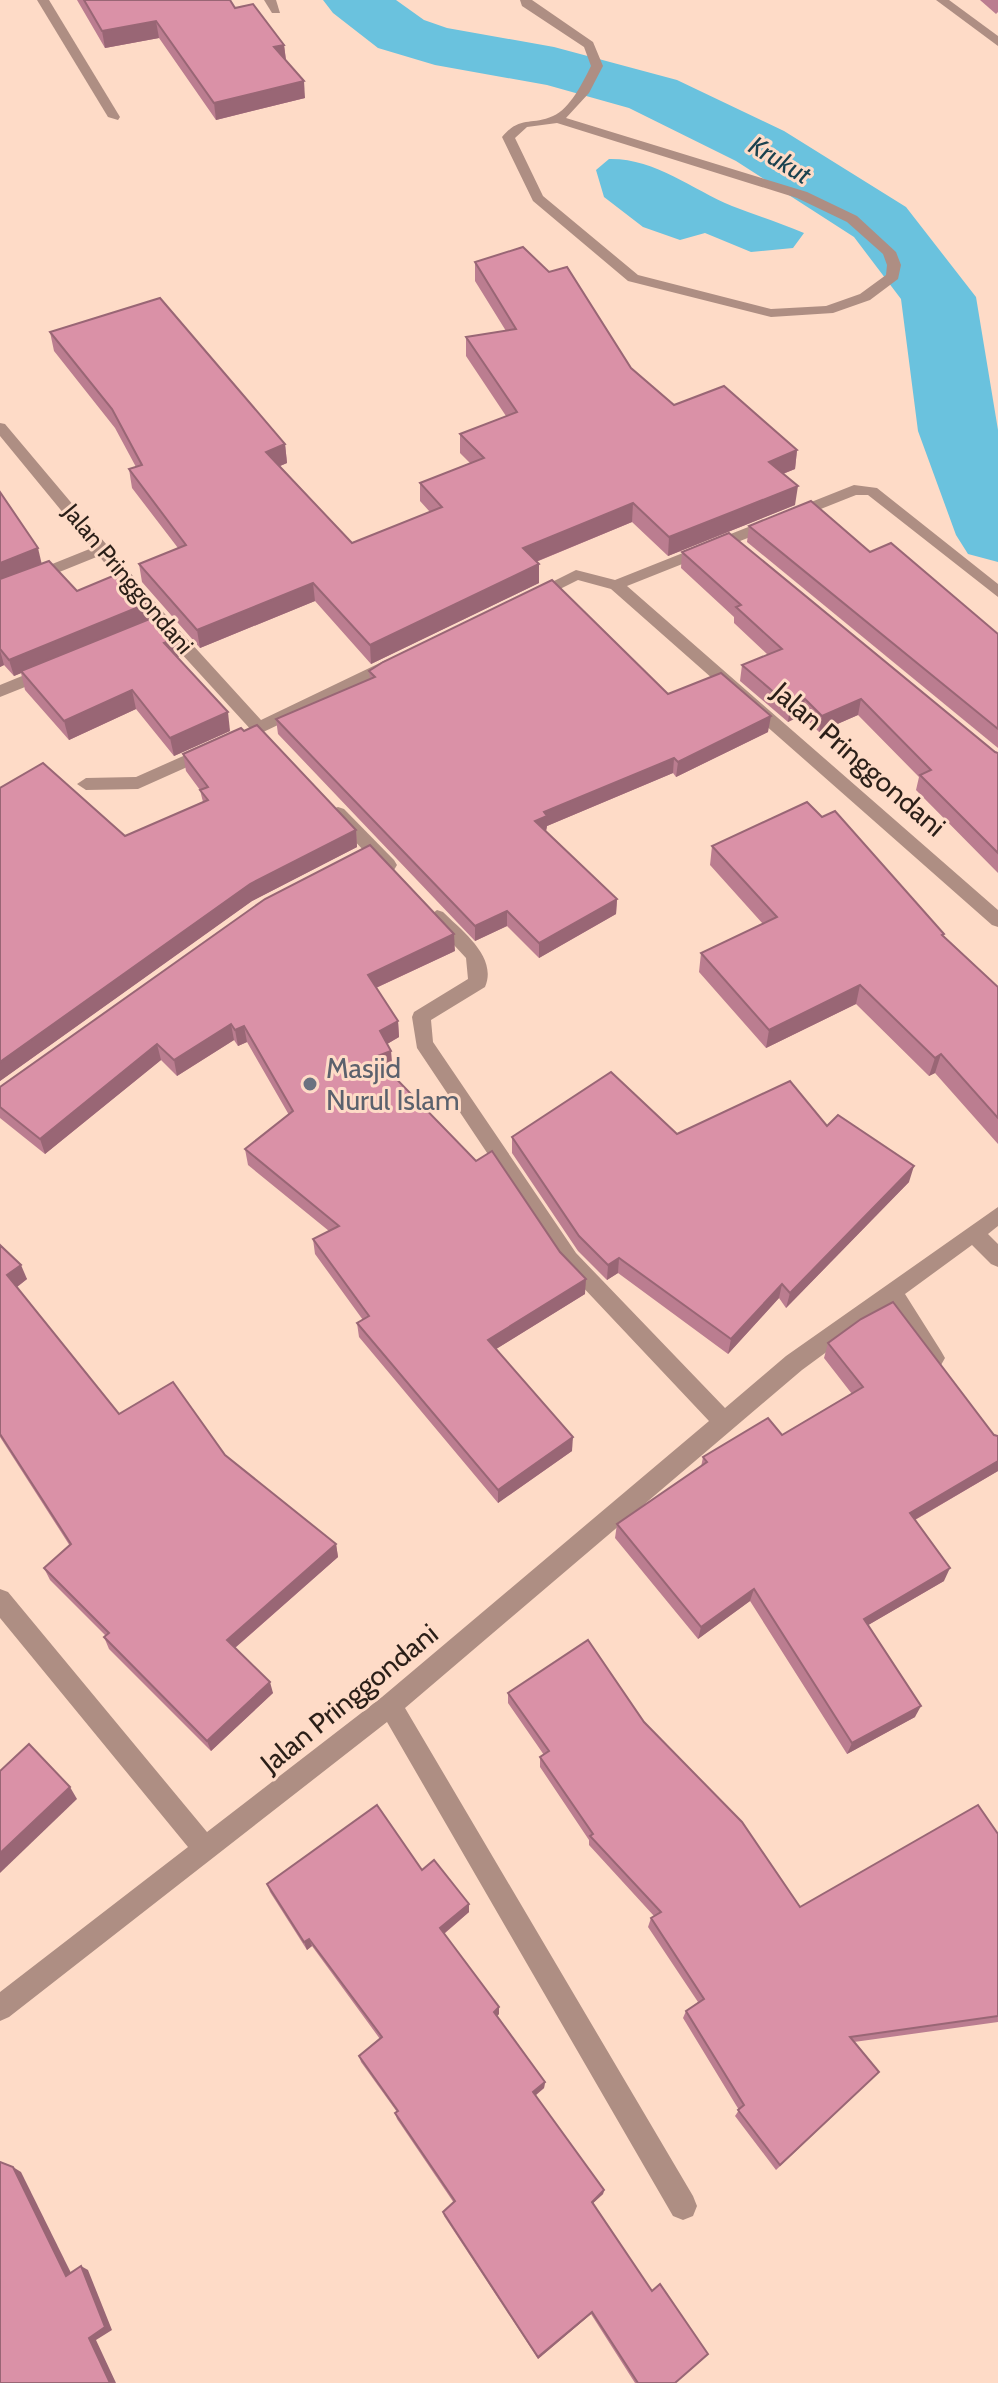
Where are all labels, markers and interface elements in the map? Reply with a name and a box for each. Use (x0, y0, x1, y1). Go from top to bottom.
water label: Krukut (743, 129, 818, 191)
street label: Jalan Pringgondani (57, 497, 200, 660)
street label: Jalan Pringgondani (765, 674, 952, 843)
place label: Masjid Nurul Islam (326, 1051, 460, 1117)
marker: Masjid Nurul Islam (301, 1075, 319, 1093)
street label: Jalan Pringgondani (253, 1616, 444, 1780)

